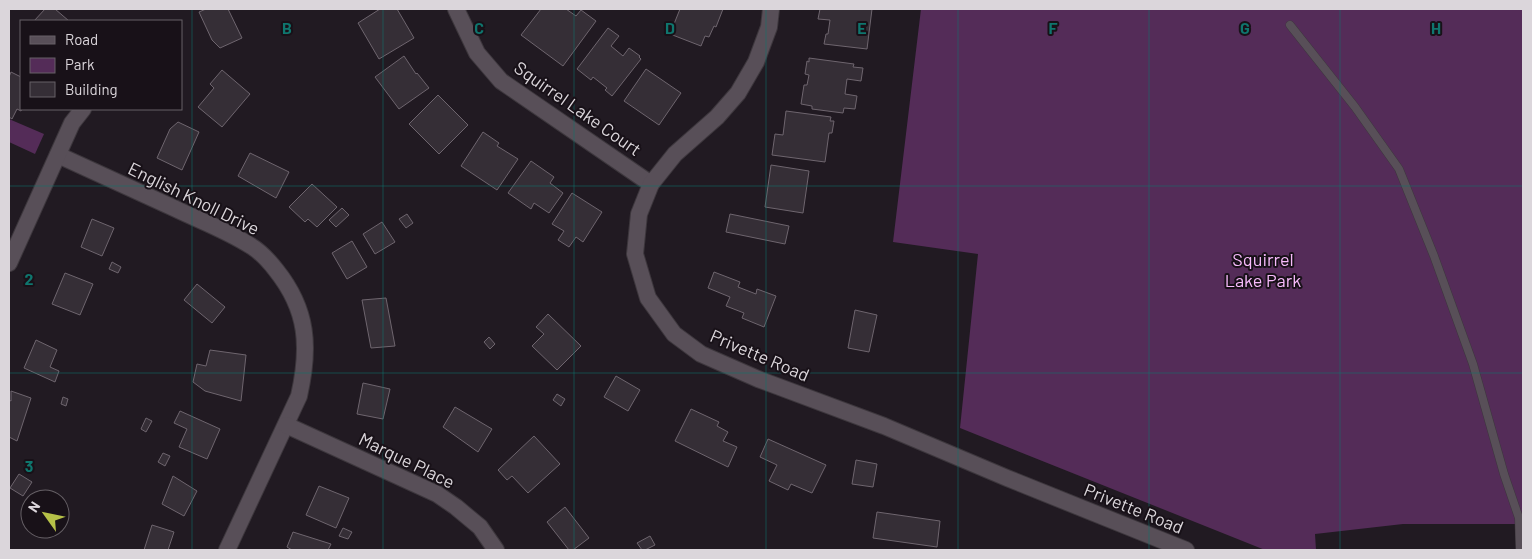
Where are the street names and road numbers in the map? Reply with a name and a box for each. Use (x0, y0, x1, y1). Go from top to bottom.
street label: Squirrel Lake Court (510, 56, 646, 160)
street label: English Knoll Drive (125, 157, 263, 239)
street label: Privette Road (707, 324, 813, 386)
street label: Marque Place (355, 427, 459, 493)
street label: Privette Road (1081, 478, 1187, 538)

